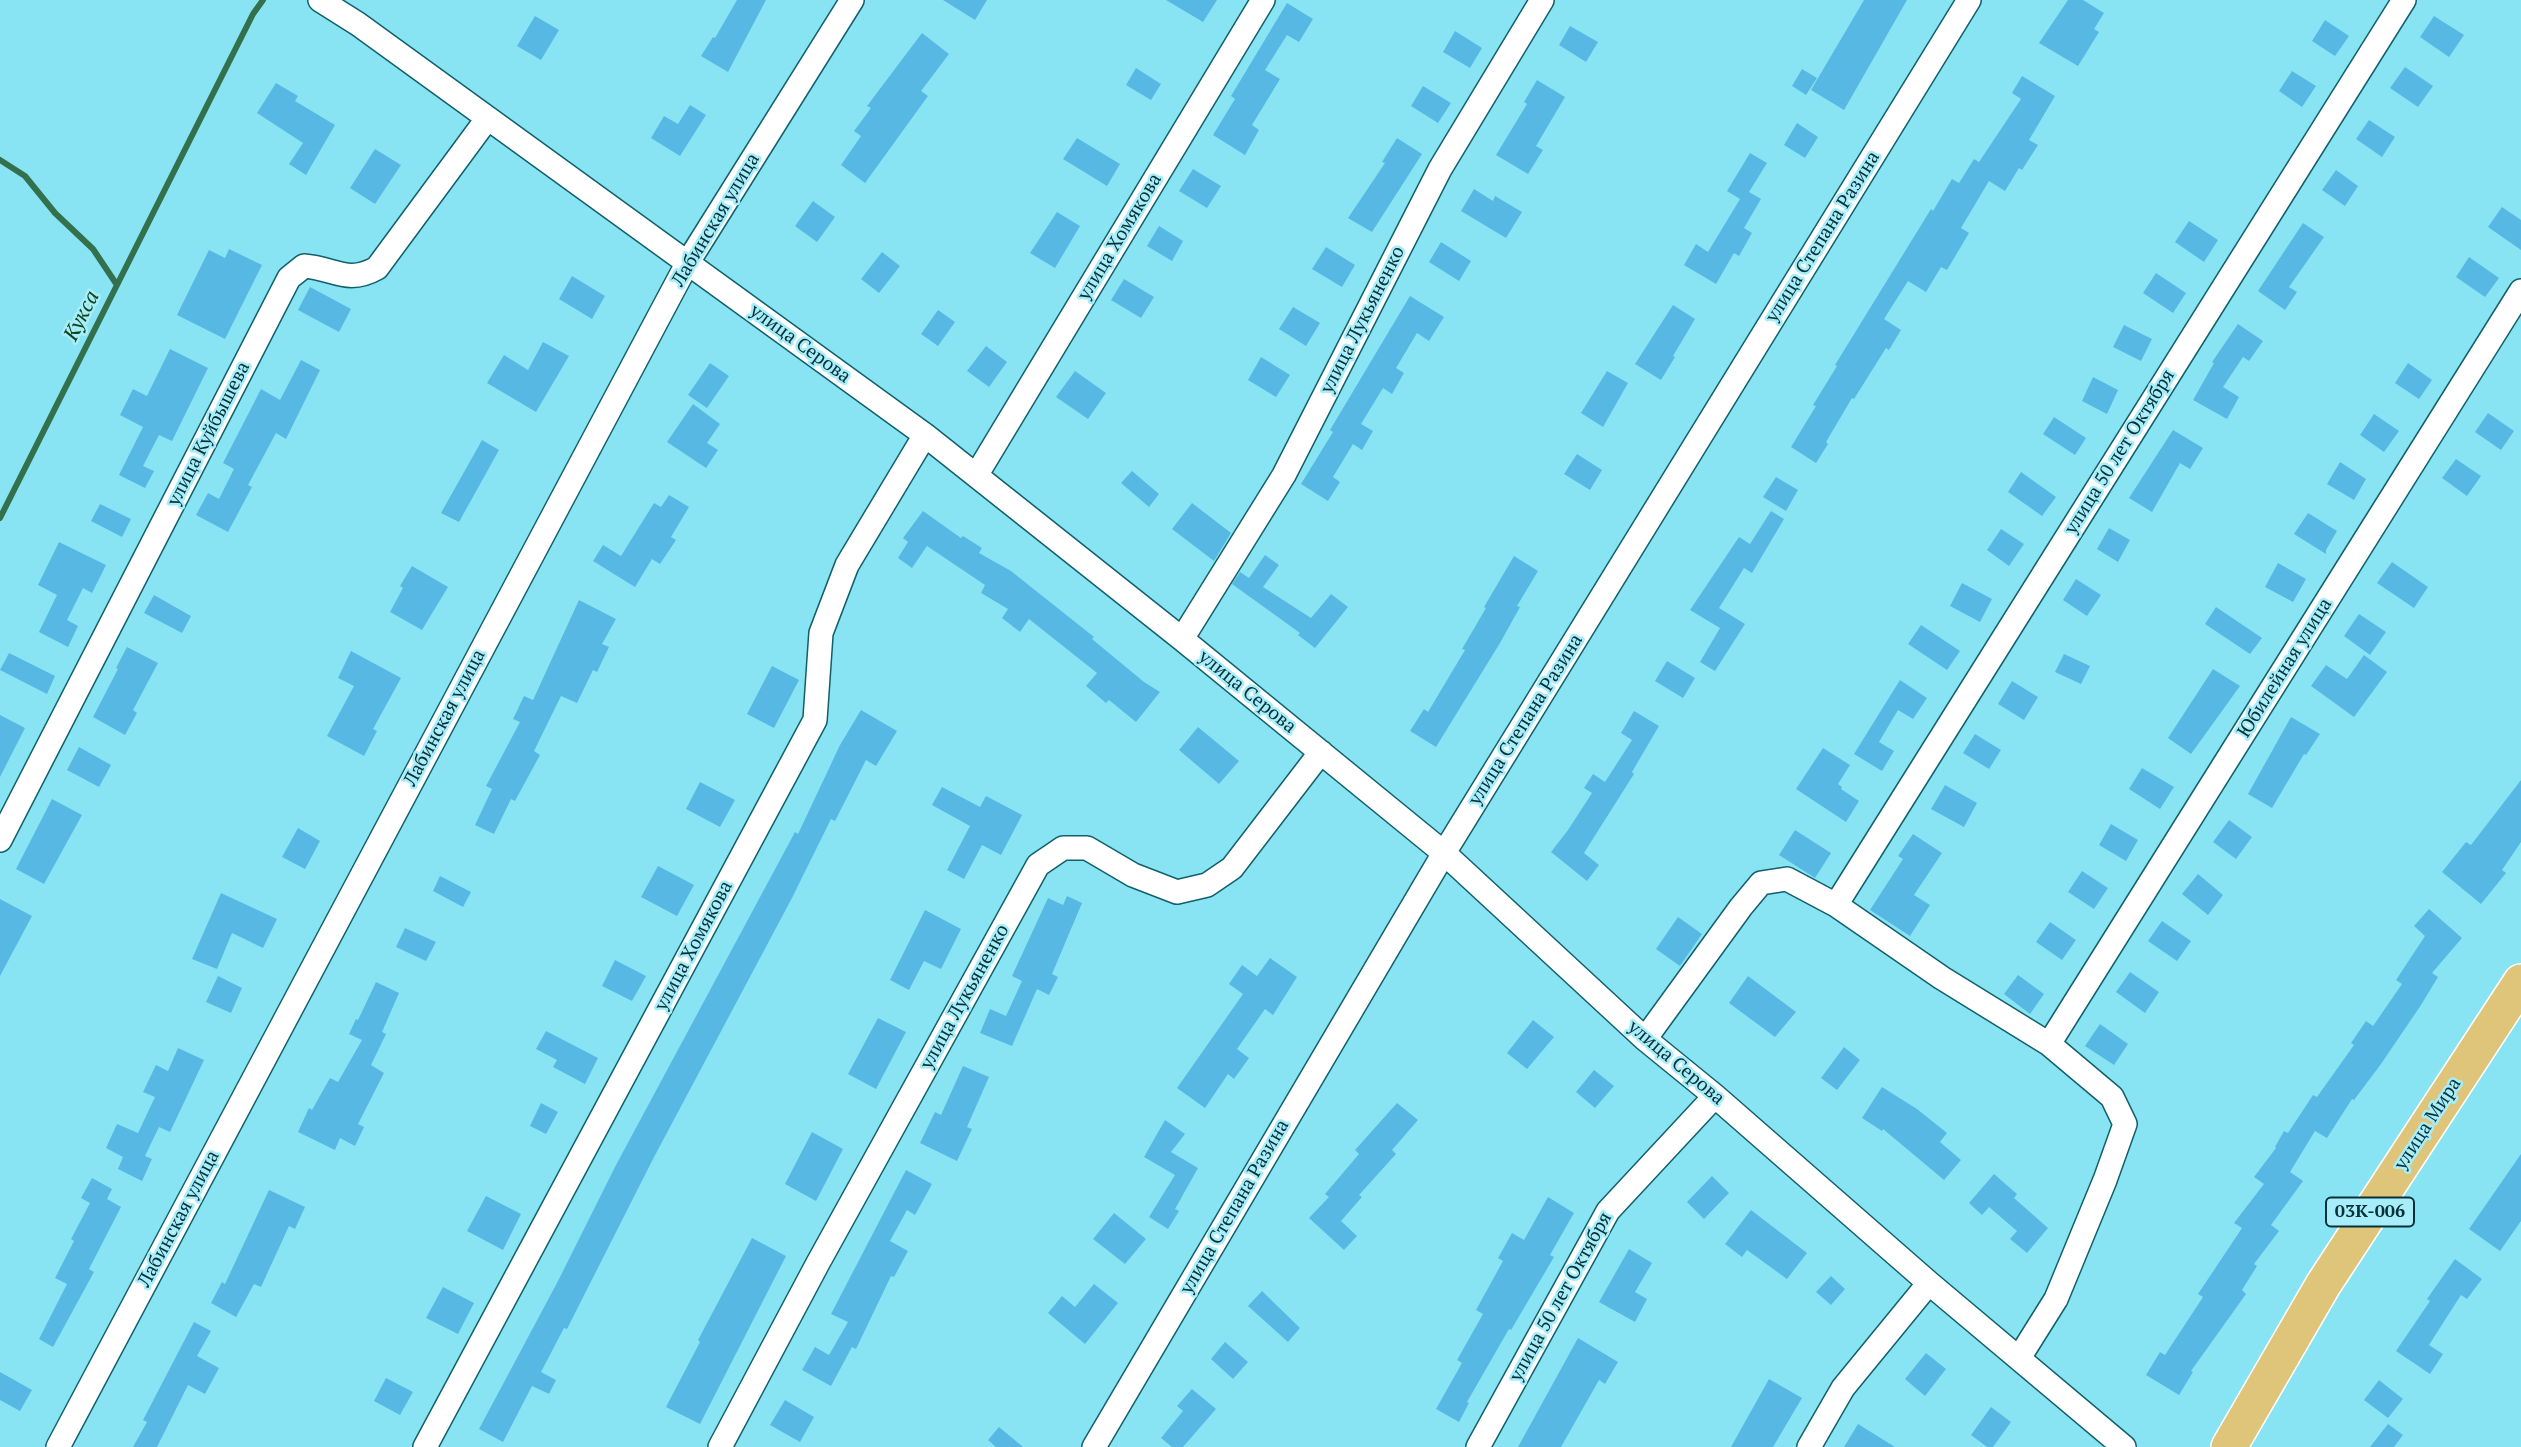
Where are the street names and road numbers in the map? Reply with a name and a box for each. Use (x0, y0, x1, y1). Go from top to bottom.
street label: улица Степана Разина (1761, 147, 1885, 327)
street label: Лабинская улица (667, 149, 765, 291)
street label: улица Хомякова (1073, 170, 1167, 304)
street label: улица Лукьяненко (1316, 243, 1410, 397)
street label: улица Серова (745, 300, 855, 388)
street label: улица Куйбышева (163, 358, 255, 510)
street label: улица 50 лет Октября (2060, 365, 2180, 539)
street label: Юбилейная улица (2233, 594, 2337, 742)
street label: улица Степана Разина (1464, 630, 1588, 810)
street label: Лабинская улица (399, 646, 491, 790)
street label: улица Серова (1194, 646, 1300, 738)
street label: улица Хомякова (650, 877, 738, 1015)
street label: улица Лукьяненко (916, 921, 1014, 1073)
street label: улица Серова (1623, 1016, 1729, 1110)
street label: улица Мира (2390, 1074, 2466, 1174)
street label: улица Степана Разина (1176, 1116, 1294, 1298)
street label: Лабинская улица (133, 1147, 225, 1291)
road number: 03К-006 (2326, 1198, 2414, 1226)
street label: улица 50 лет Октября (1505, 1208, 1617, 1386)

